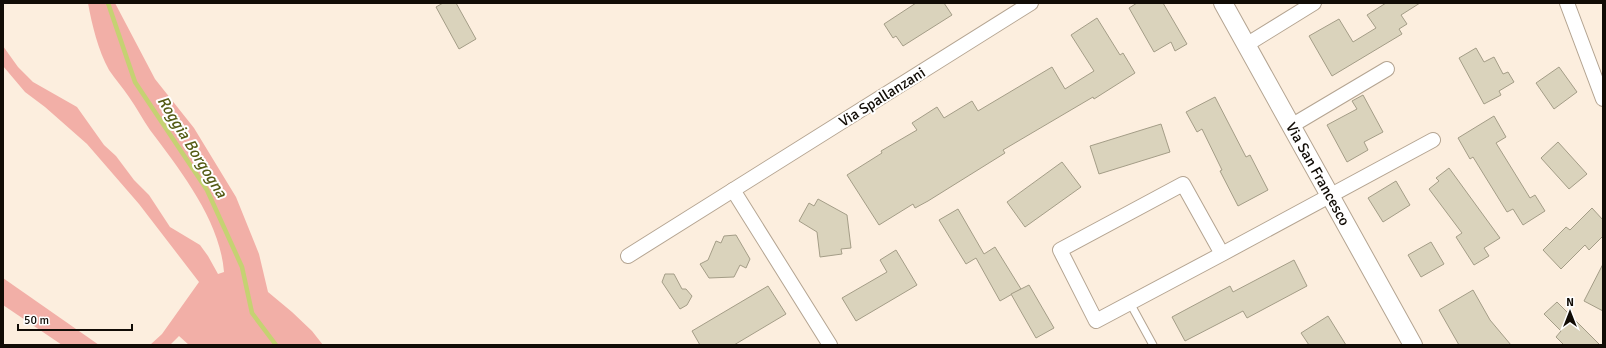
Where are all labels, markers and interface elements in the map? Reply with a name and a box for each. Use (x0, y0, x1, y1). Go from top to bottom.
street label: Via Spallanzani (835, 63, 929, 131)
water label: Roggia Borgogna (153, 92, 232, 202)
street label: Via San Francesco (1282, 119, 1354, 229)
north arrow (1550, 292, 1590, 332)
text: N (1566, 296, 1574, 309)
scale bar (18, 306, 132, 332)
text: 50 m (24, 313, 49, 328)

